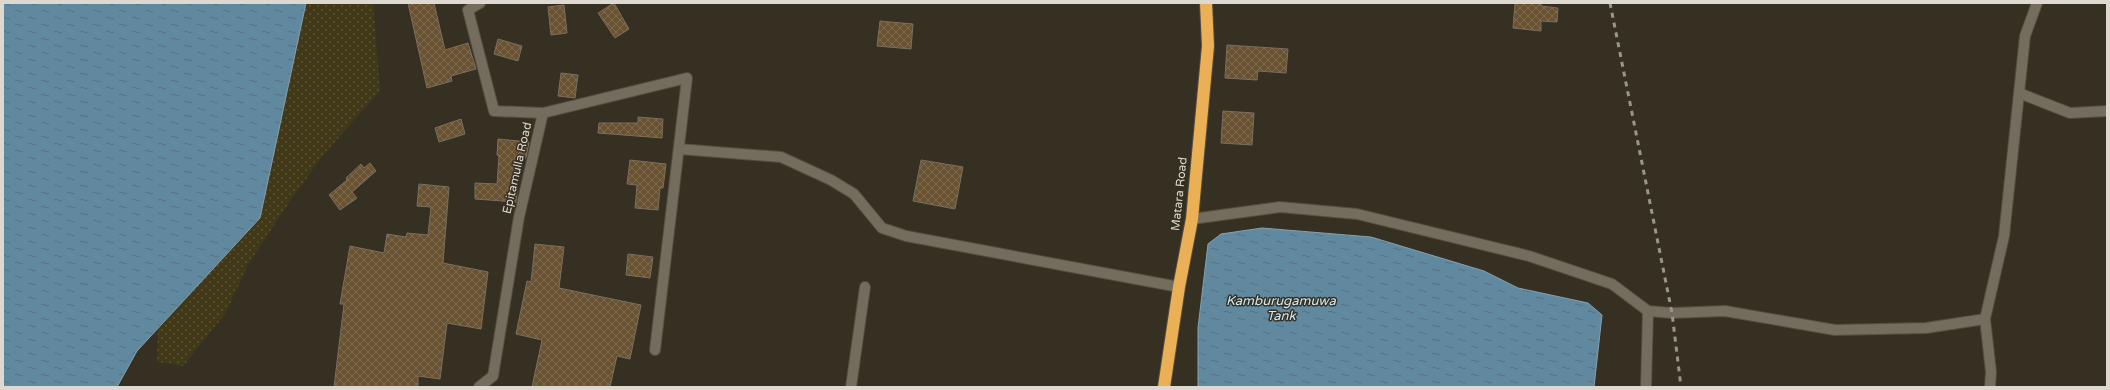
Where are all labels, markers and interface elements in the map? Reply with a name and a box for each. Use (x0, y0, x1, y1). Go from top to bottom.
street label: Epitamulla Road (500, 121, 534, 215)
street label: Matara Road (1168, 156, 1190, 232)
water label: Kamburugamuwa Tank (1226, 293, 1337, 324)

